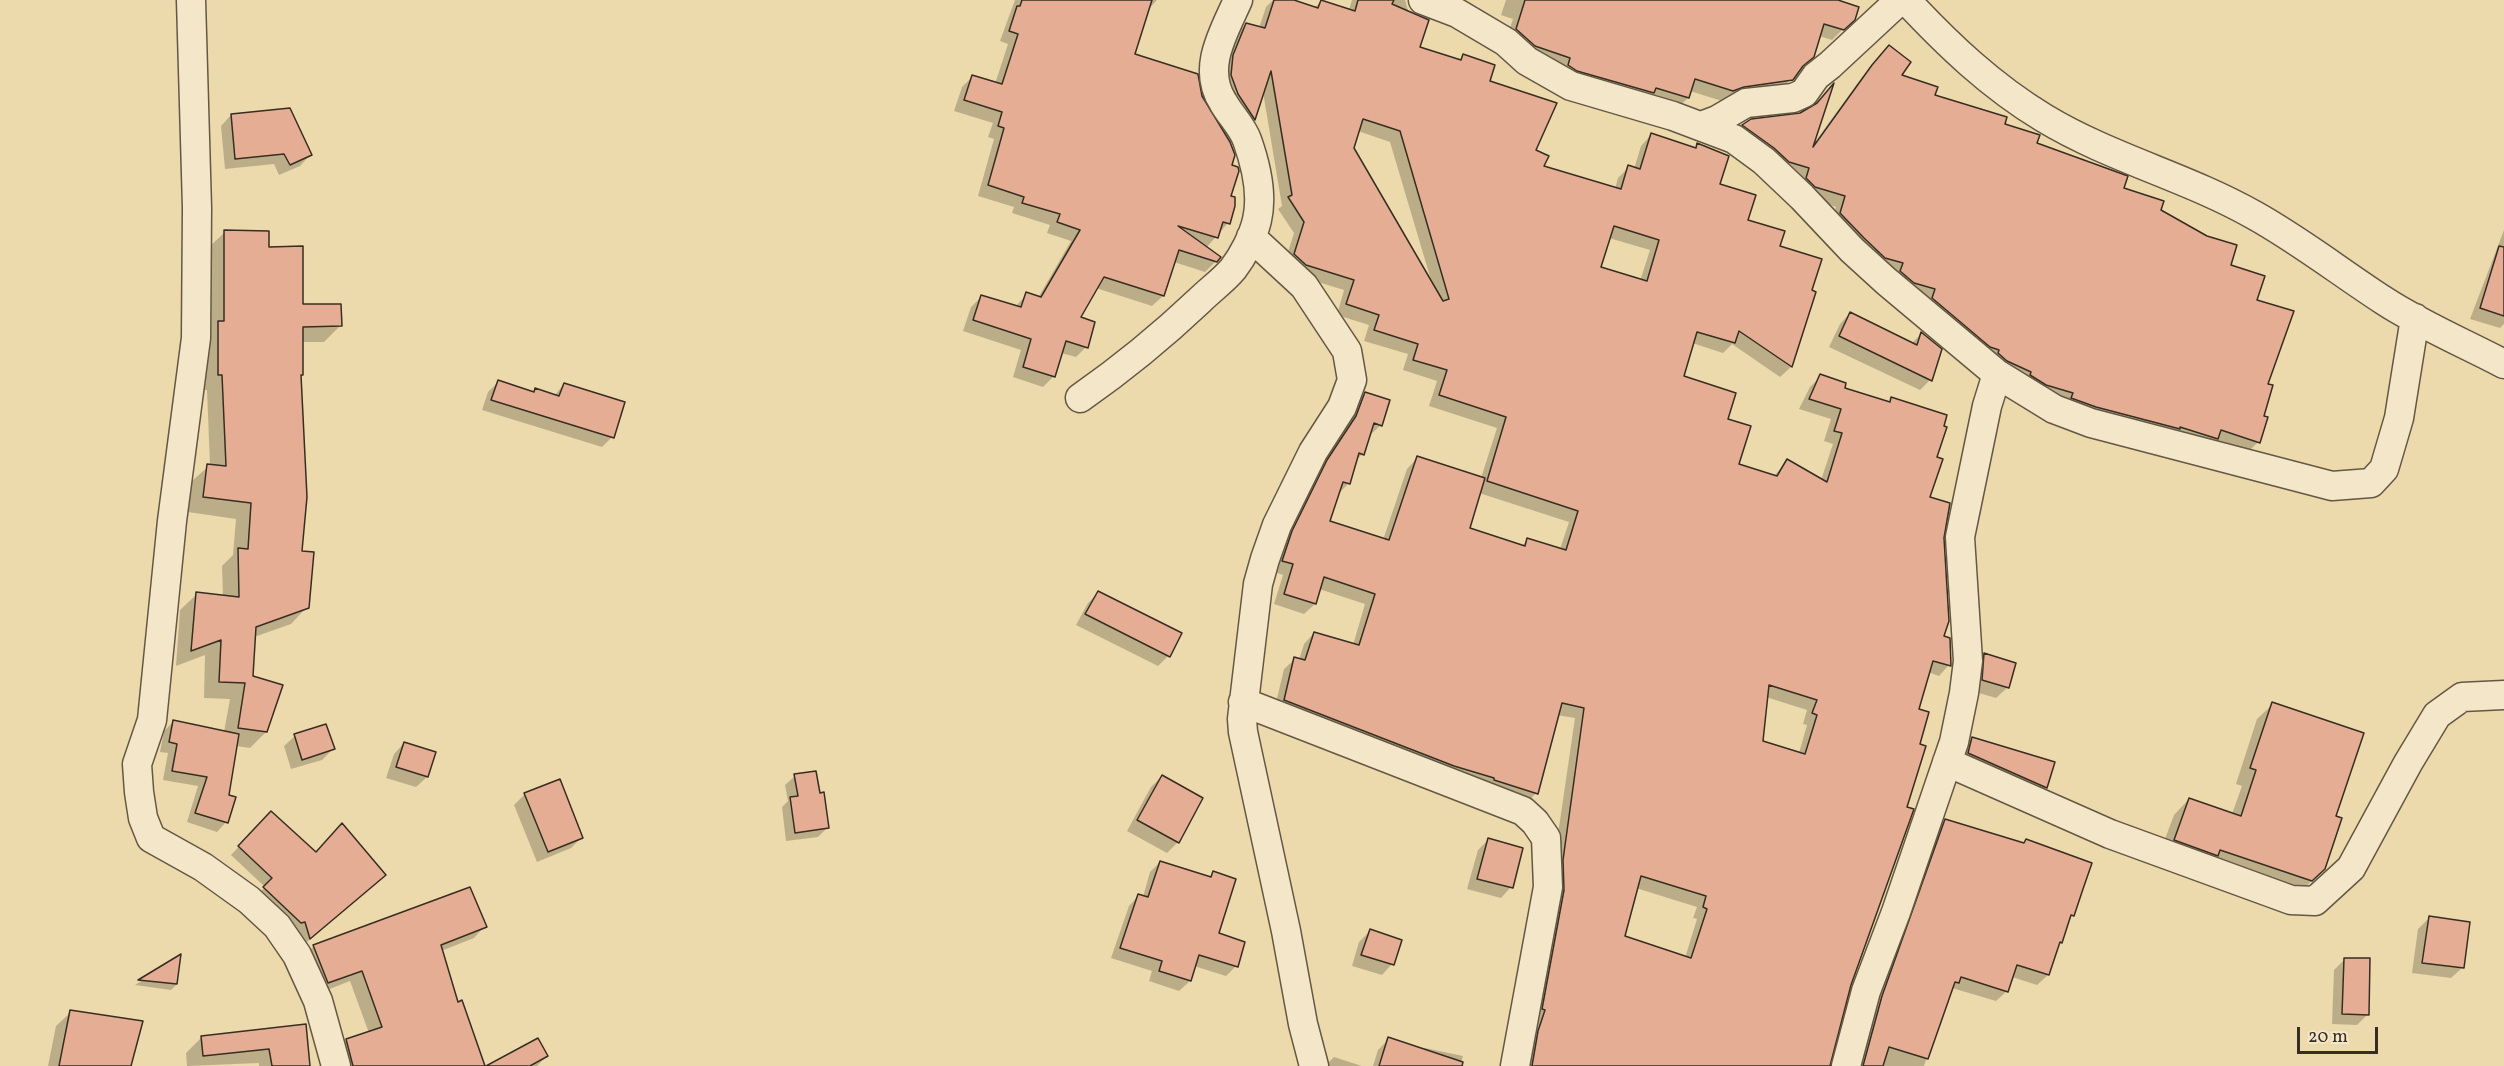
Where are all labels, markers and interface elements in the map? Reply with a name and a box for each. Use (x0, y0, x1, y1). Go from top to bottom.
scale bar (2300, 1015, 2381, 1053)
text: 20 m (2308, 1025, 2348, 1050)

